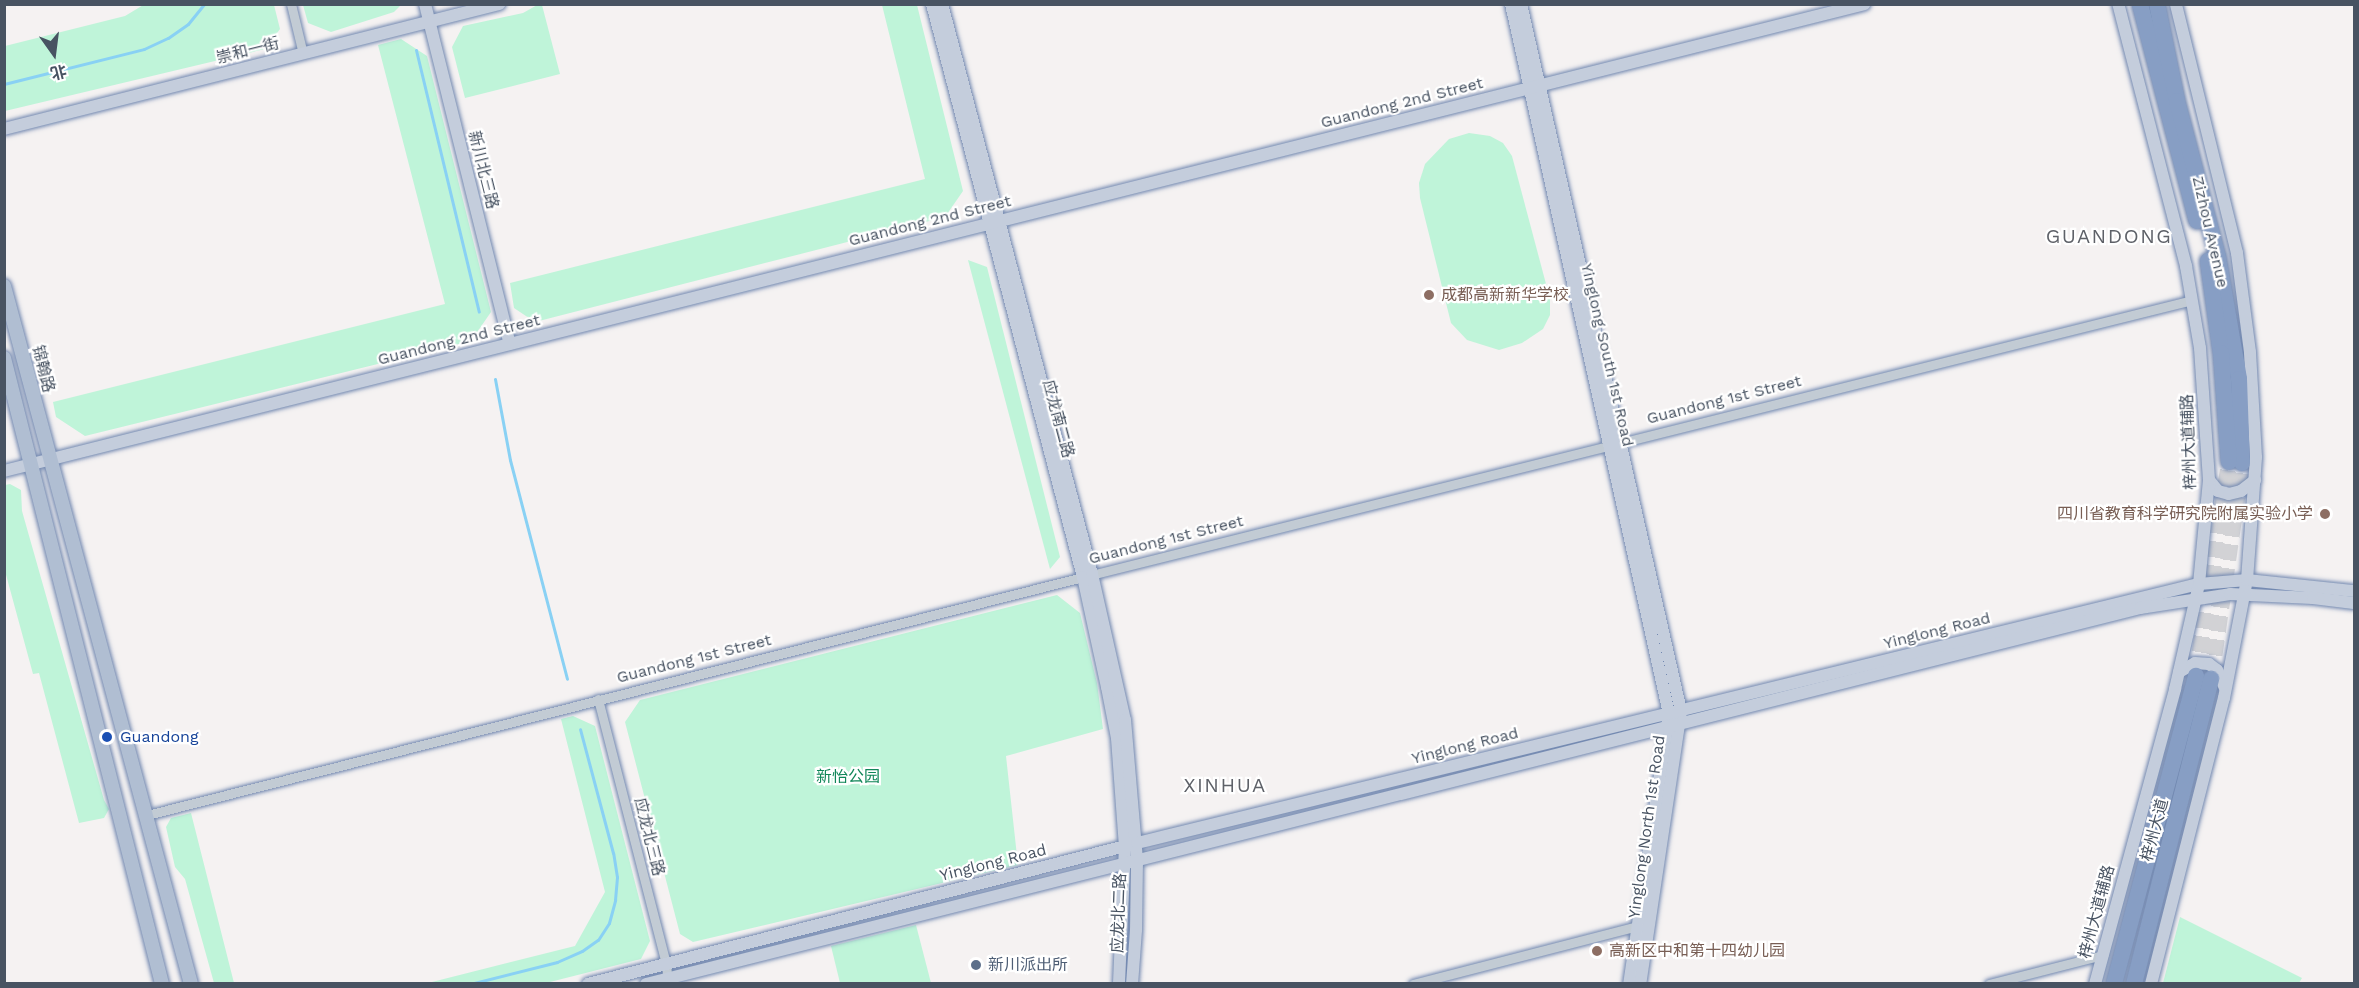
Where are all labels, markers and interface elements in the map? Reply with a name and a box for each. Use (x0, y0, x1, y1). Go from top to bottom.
north arrow (24, 24, 84, 84)
street label: 崇和一街 (215, 34, 281, 68)
text: 北 (48, 61, 69, 83)
street label: Guandong 2nd Street (1319, 74, 1485, 132)
street label: 新川北三路 (464, 129, 502, 211)
street label: Zizhou Avenue (2188, 174, 2232, 290)
street label: Guandong 2nd Street (847, 192, 1013, 250)
district label: GUANDONG (2046, 224, 2172, 248)
street label: Yinglong South 1st Road (1577, 261, 1637, 449)
place label: 成都高新新华学校 (1441, 285, 1569, 305)
marker: 成都高新新华学校 (1422, 288, 1436, 302)
street label: Guandong 2nd Street (376, 311, 542, 369)
street label: 锦翰路 (28, 343, 58, 395)
street label: Guandong 1st Street (1645, 371, 1803, 429)
street label: 应龙南二路 (1038, 378, 1078, 460)
street label: 梓州大道辅路 (2178, 394, 2200, 490)
place label: 四川省教育科学研究院附属实验小学 (2057, 504, 2313, 524)
marker: 四川省教育科学研究院附属实验小学 (2318, 507, 2332, 521)
street label: Guandong 1st Street (1087, 511, 1245, 569)
street label: Yinglong Road (1882, 608, 1992, 654)
street label: Guandong 1st Street (615, 630, 773, 688)
street label: Yinglong Road (1410, 723, 1520, 769)
place label: Guandong (120, 727, 198, 747)
marker: Guandong (98, 728, 116, 746)
street label: Yinglong North 1st Road (1625, 734, 1669, 920)
park label: 新怡公园 (816, 767, 880, 787)
district label: XINHUA (1183, 773, 1267, 797)
street label: 应龙北三路 (630, 796, 668, 878)
street label: 梓州大道 (2137, 797, 2173, 863)
street label: Yinglong Road (938, 840, 1048, 886)
street label: 梓州大道辅路 (2075, 863, 2119, 961)
street label: 应龙北二路 (1108, 873, 1130, 953)
place label: 高新区中和第十四幼儿园 (1609, 941, 1785, 961)
marker: 高新区中和第十四幼儿园 (1590, 944, 1604, 958)
place label: 新川派出所 (988, 955, 1068, 975)
marker: 新川派出所 (969, 958, 983, 972)

